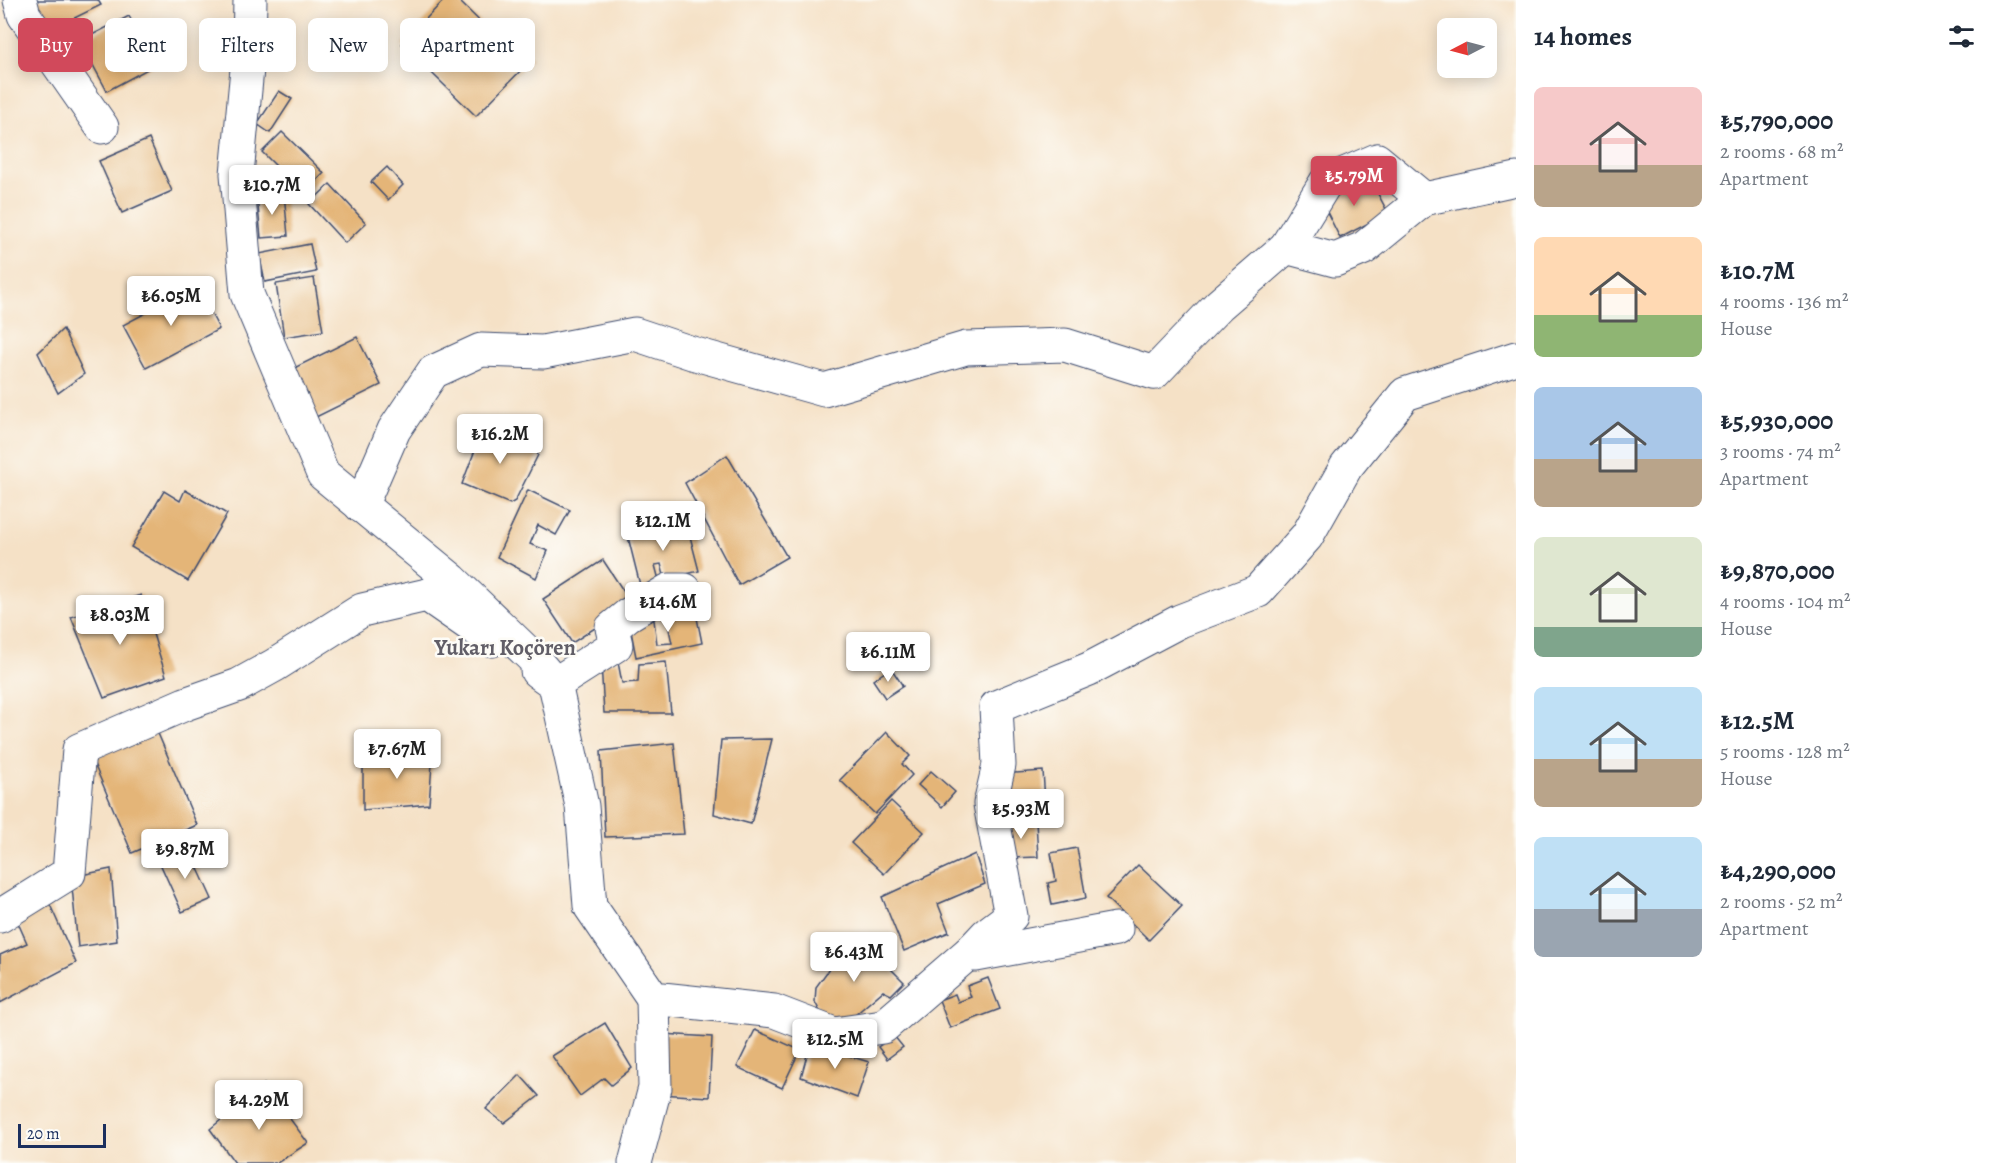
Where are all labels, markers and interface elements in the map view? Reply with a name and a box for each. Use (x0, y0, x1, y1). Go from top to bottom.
chip: Buy (18, 18, 93, 72)
chip: Rent (105, 18, 187, 72)
chip: Filters (199, 18, 296, 72)
chip: New (308, 18, 388, 72)
chip: Apartment (400, 18, 535, 72)
north arrow (1437, 18, 1497, 78)
map controls (1437, 18, 1497, 78)
text: 14 homes (1534, 19, 1632, 54)
icon: filters (1945, 20, 1978, 53)
text: ₺5,790,000 (1720, 103, 1833, 138)
icon: home (1582, 111, 1654, 183)
text: 2 rooms · 68 m² (1720, 138, 1844, 165)
pin: ₺5.79M (1305, 156, 1403, 207)
text: ₺5.79M (1325, 162, 1383, 189)
pin: ₺10.7M (223, 165, 321, 216)
text: Apartment (1720, 165, 1809, 192)
text: ₺10.7M (243, 171, 301, 198)
text: ₺10.7M (1720, 253, 1795, 288)
icon: home (1582, 261, 1654, 333)
pin: ₺6.05M (122, 276, 220, 327)
text: ₺6.05M (141, 282, 201, 309)
text: 4 rooms · 136 m² (1720, 288, 1849, 315)
text: House (1720, 315, 1772, 342)
text: ₺5,930,000 (1720, 403, 1833, 438)
icon: home (1582, 411, 1654, 483)
pin: ₺16.2M (451, 414, 549, 465)
text: ₺16.2M (471, 420, 529, 447)
text: 3 rooms · 74 m² (1720, 438, 1841, 465)
text: Apartment (1720, 465, 1809, 492)
pin: ₺12.1M (614, 501, 712, 552)
text: ₺12.1M (635, 507, 691, 534)
text: ₺9,870,000 (1720, 553, 1835, 588)
icon: home (1582, 561, 1654, 633)
pin: ₺14.6M (619, 582, 717, 633)
text: ₺14.6M (639, 588, 697, 615)
text: 4 rooms · 104 m² (1720, 588, 1851, 615)
pin: ₺8.03M (71, 595, 169, 646)
text: ₺8.03M (90, 601, 150, 628)
text: House (1720, 615, 1772, 642)
pin: ₺6.11M (839, 632, 937, 683)
district label: Yukarı Koçören (433, 633, 576, 663)
text: ₺6.11M (860, 638, 916, 665)
text: ₺12.5M (1720, 703, 1795, 738)
icon: home (1582, 711, 1654, 783)
pin: ₺7.67M (348, 729, 446, 780)
text: ₺7.67M (368, 735, 426, 762)
text: 5 rooms · 128 m² (1720, 738, 1850, 765)
text: House (1720, 765, 1772, 792)
pin: ₺5.93M (972, 789, 1070, 840)
text: ₺5.93M (992, 795, 1050, 822)
pin: ₺9.87M (136, 829, 234, 880)
text: ₺9.87M (155, 835, 215, 862)
text: ₺4,290,000 (1720, 853, 1836, 888)
icon: home (1582, 861, 1654, 933)
text: 2 rooms · 52 m² (1720, 888, 1843, 915)
text: Apartment (1720, 915, 1809, 942)
pin: ₺6.43M (805, 932, 903, 983)
text: ₺6.43M (824, 938, 884, 965)
pin: ₺12.5M (786, 1019, 884, 1070)
text: ₺12.5M (806, 1025, 864, 1052)
pin: ₺4.29M (210, 1080, 308, 1131)
text: ₺4.29M (229, 1086, 289, 1113)
scale bar (18, 1121, 106, 1148)
text: 20 m (27, 1123, 60, 1145)

